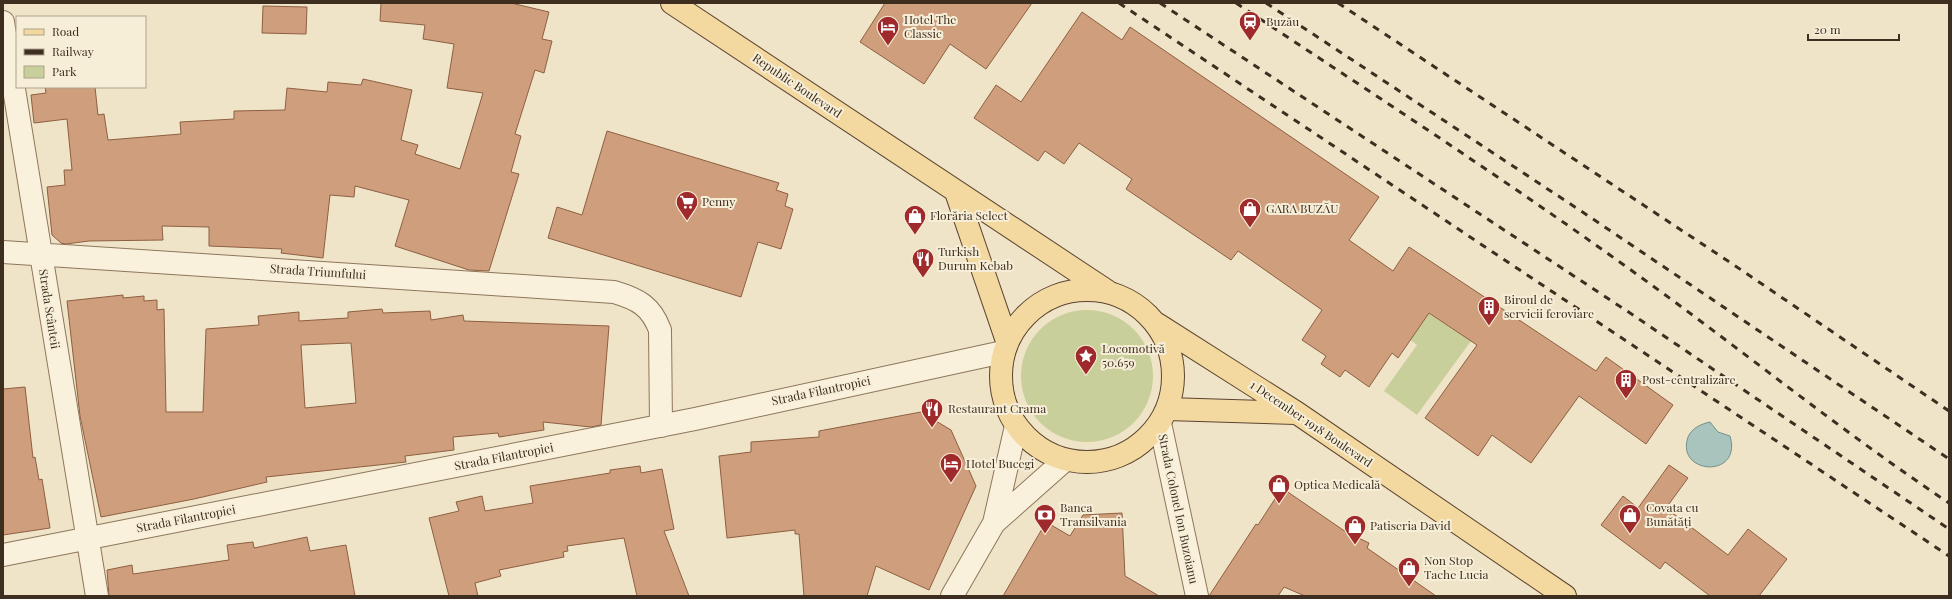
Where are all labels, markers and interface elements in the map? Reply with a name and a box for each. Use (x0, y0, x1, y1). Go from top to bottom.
station icon: Buzău (1237, 9, 1263, 42)
place label: Hotel The Classic (904, 11, 956, 41)
place label: Buzău (1266, 13, 1299, 29)
hotel icon: Hotel The Classic (875, 14, 901, 47)
legend (16, 16, 146, 88)
scale bar (1808, 16, 1899, 42)
text: 20 m (1814, 21, 1841, 37)
text: Road (52, 23, 79, 39)
text: Railway (52, 43, 94, 59)
street label: Republic Boulevard (750, 49, 845, 121)
text: Park (52, 63, 77, 79)
supermarket icon: Penny (674, 189, 700, 222)
place label: Penny (702, 193, 735, 209)
shop icon: GARA BUZĂU (1237, 196, 1263, 229)
place label: GARA BUZĂU (1266, 200, 1339, 216)
shop icon: Florăria Select (902, 203, 928, 236)
place label: Florăria Select (930, 207, 1008, 223)
place label: Turkish Durum Kebab (938, 243, 1013, 273)
restaurant icon: Turkish Durum Kebab (910, 246, 936, 279)
street label: Strada Triumfului (269, 260, 367, 282)
street label: Strada Scânteii (36, 268, 64, 350)
place label: Biroul de servicii feroviare (1504, 291, 1594, 321)
building icon: Biroul de servicii feroviare (1476, 294, 1502, 327)
place label: Locomotivă 50.659 (1102, 340, 1165, 370)
place icon: Locomotivă 50.659 (1073, 343, 1099, 376)
building icon: Post-centralizare (1613, 367, 1639, 400)
place label: Post-centralizare (1642, 371, 1736, 387)
street label: Strada Filantropiei (770, 372, 872, 408)
street label: 1 December 1918 Boulevard (1247, 376, 1376, 470)
restaurant icon: Restaurant Crama (919, 396, 945, 429)
place label: Restaurant Crama (948, 400, 1046, 416)
street label: Strada Colonel Ion Buzoianu (1155, 432, 1203, 585)
street label: Strada Filantropiei (453, 438, 555, 473)
hotel icon: Hotel Bucegi (938, 451, 964, 484)
place label: Hotel Bucegi (966, 455, 1035, 471)
shop icon: Optica Medicală (1266, 472, 1292, 505)
place label: Optica Medicală (1294, 476, 1380, 492)
place label: Banca Transilvania (1060, 499, 1127, 529)
place label: Covata cu Bunătăți (1646, 499, 1698, 529)
street label: Strada Filantropiei (135, 500, 237, 535)
bank icon: Banca Transilvania (1032, 502, 1058, 535)
shop icon: Covata cu Bunătăți (1617, 502, 1643, 535)
shop icon: Patiseria David (1342, 513, 1368, 546)
place label: Patiseria David (1370, 517, 1451, 533)
place label: Non Stop Tache Lucia (1424, 552, 1489, 582)
shop icon: Non Stop Tache Lucia (1396, 555, 1422, 588)

